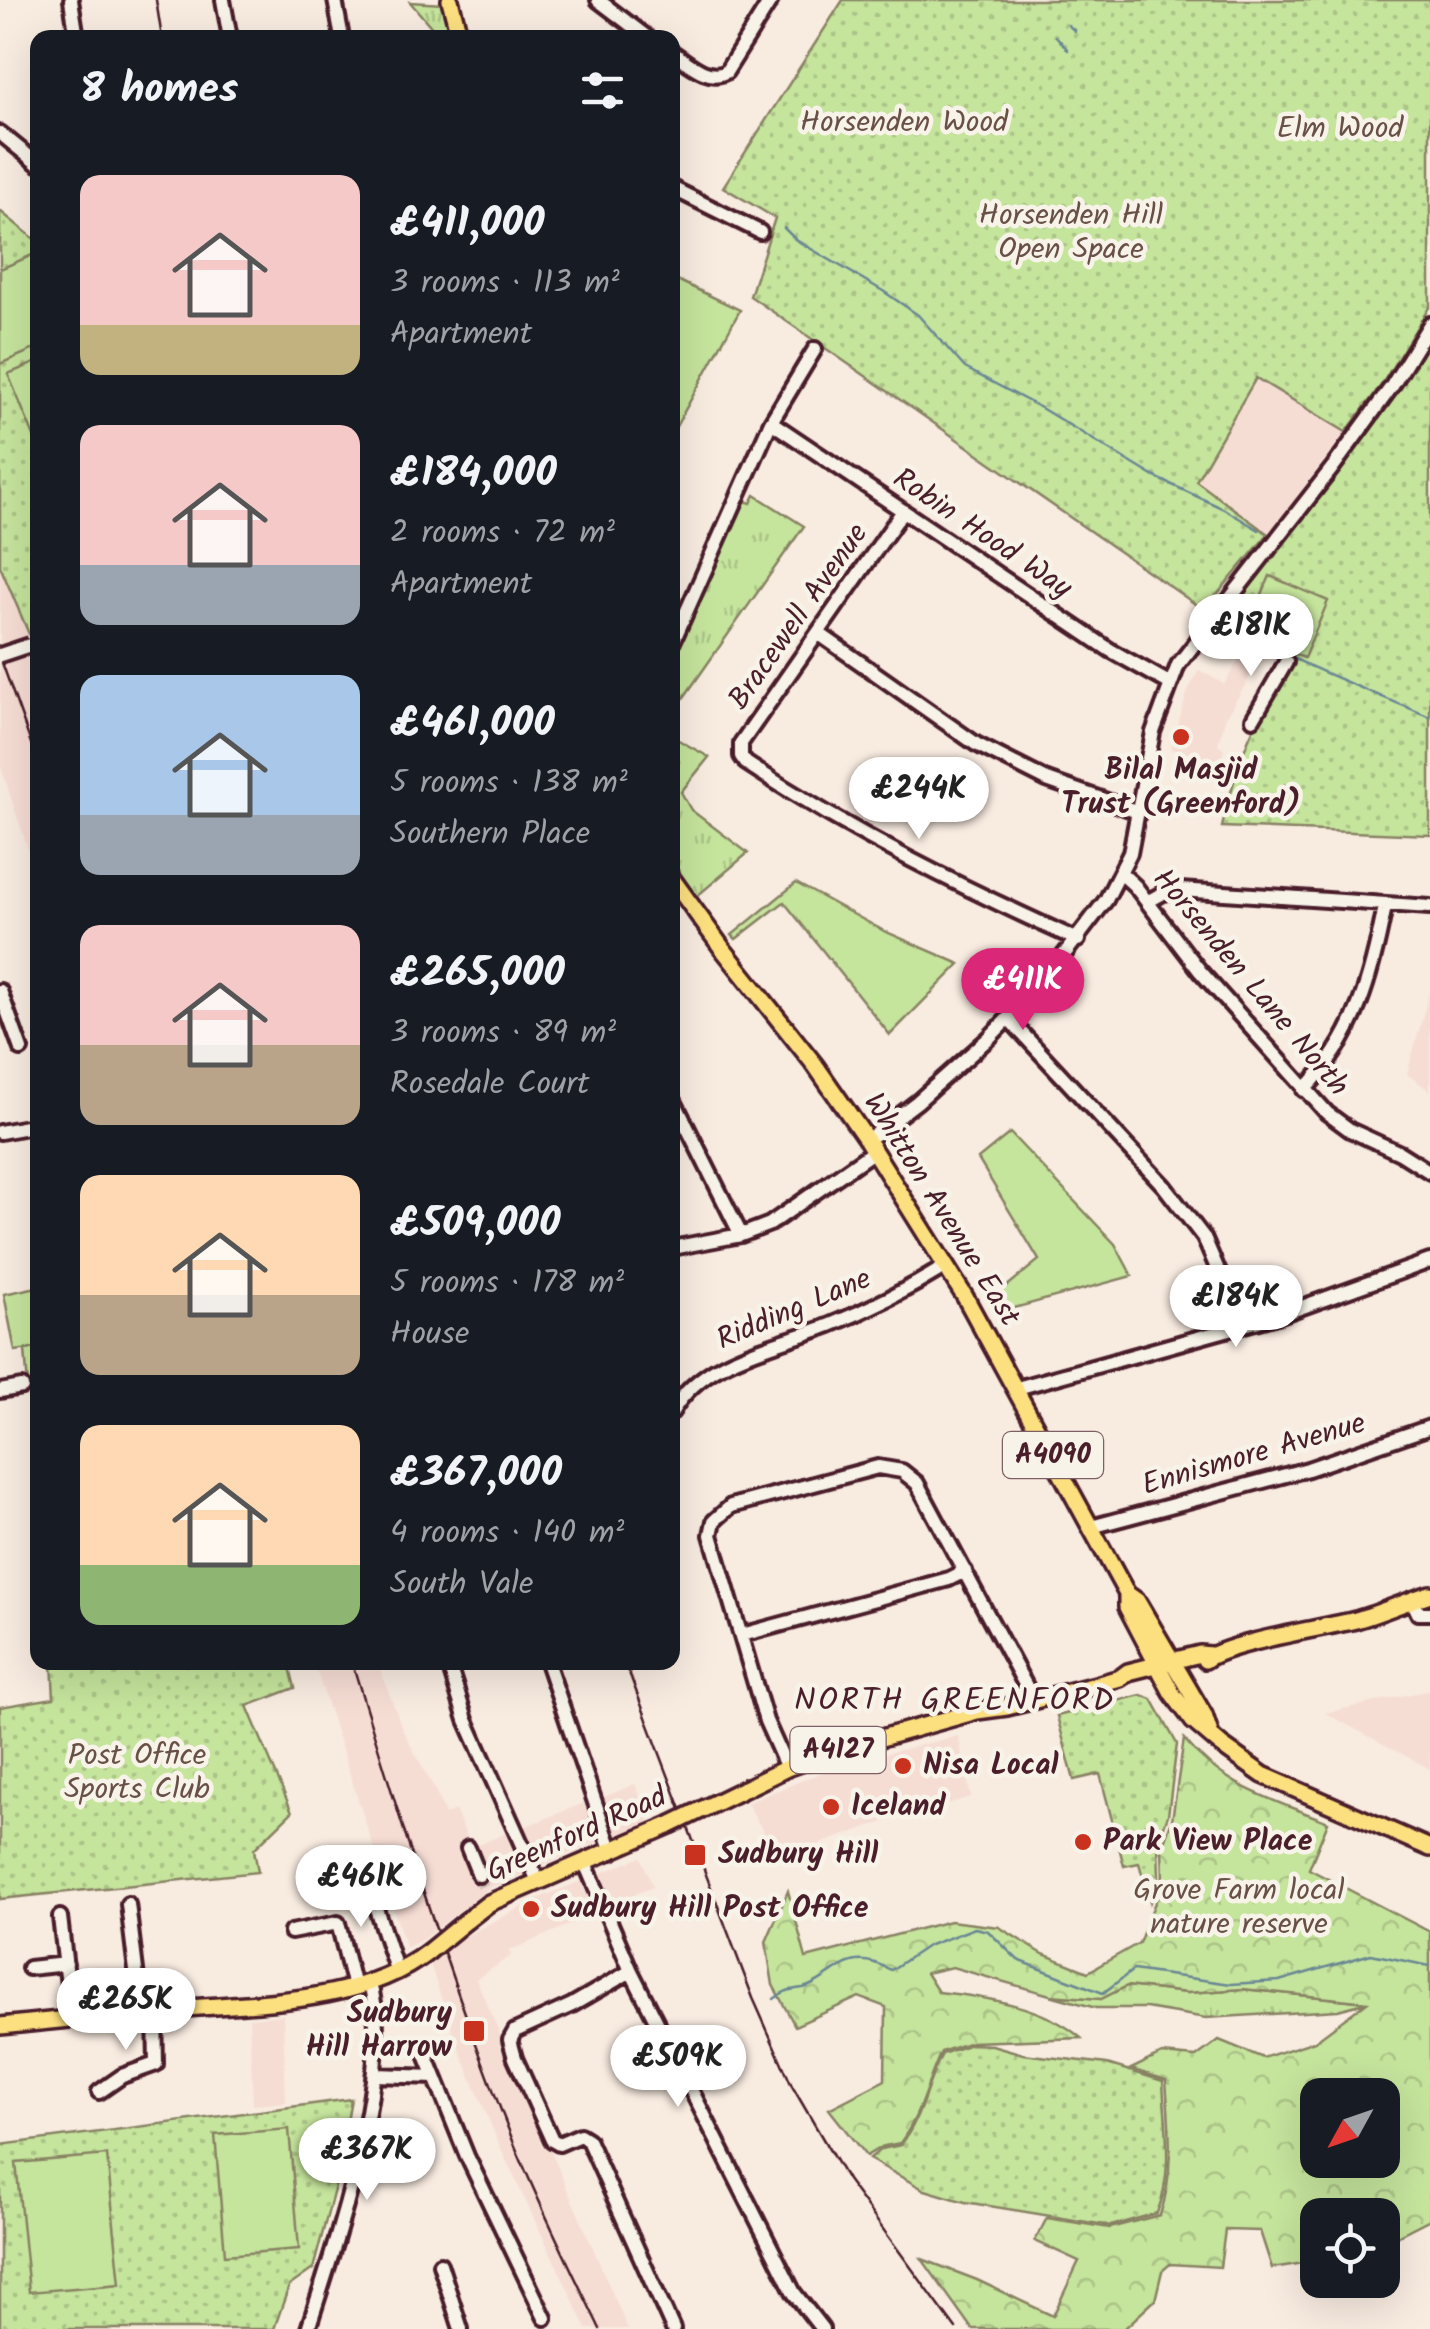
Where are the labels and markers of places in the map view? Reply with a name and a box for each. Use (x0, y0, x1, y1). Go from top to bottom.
pin: £181K (1181, 594, 1321, 679)
marker: Bilal Masjid Trust (Greenford) (1170, 726, 1192, 748)
place label: Bilal Masjid Trust (Greenford) (1061, 747, 1301, 829)
pin: £244K (849, 757, 989, 842)
pin: £411K (953, 948, 1093, 1033)
pin: £184K (1166, 1265, 1306, 1350)
place label: Nisa Local (923, 1742, 1059, 1790)
marker: Nisa Local (892, 1755, 914, 1777)
place label: Iceland (851, 1783, 946, 1831)
marker: Iceland (820, 1796, 842, 1818)
place label: Park View Place (1103, 1818, 1313, 1866)
place label: Sudbury Hill (718, 1831, 878, 1879)
marker: Park View Place (1072, 1831, 1094, 1853)
marker: Sudbury Hill (682, 1842, 708, 1868)
pin: £461K (291, 1845, 431, 1930)
place label: Sudbury Hill Post Office (551, 1885, 869, 1933)
marker: Sudbury Hill Post Office (520, 1898, 542, 1920)
pin: £265K (56, 1968, 196, 2053)
place label: Sudbury Hill Harrow (306, 1990, 453, 2072)
marker: Sudbury Hill Harrow (461, 2018, 487, 2044)
pin: £509K (608, 2025, 748, 2110)
pin: £367K (297, 2118, 437, 2203)

